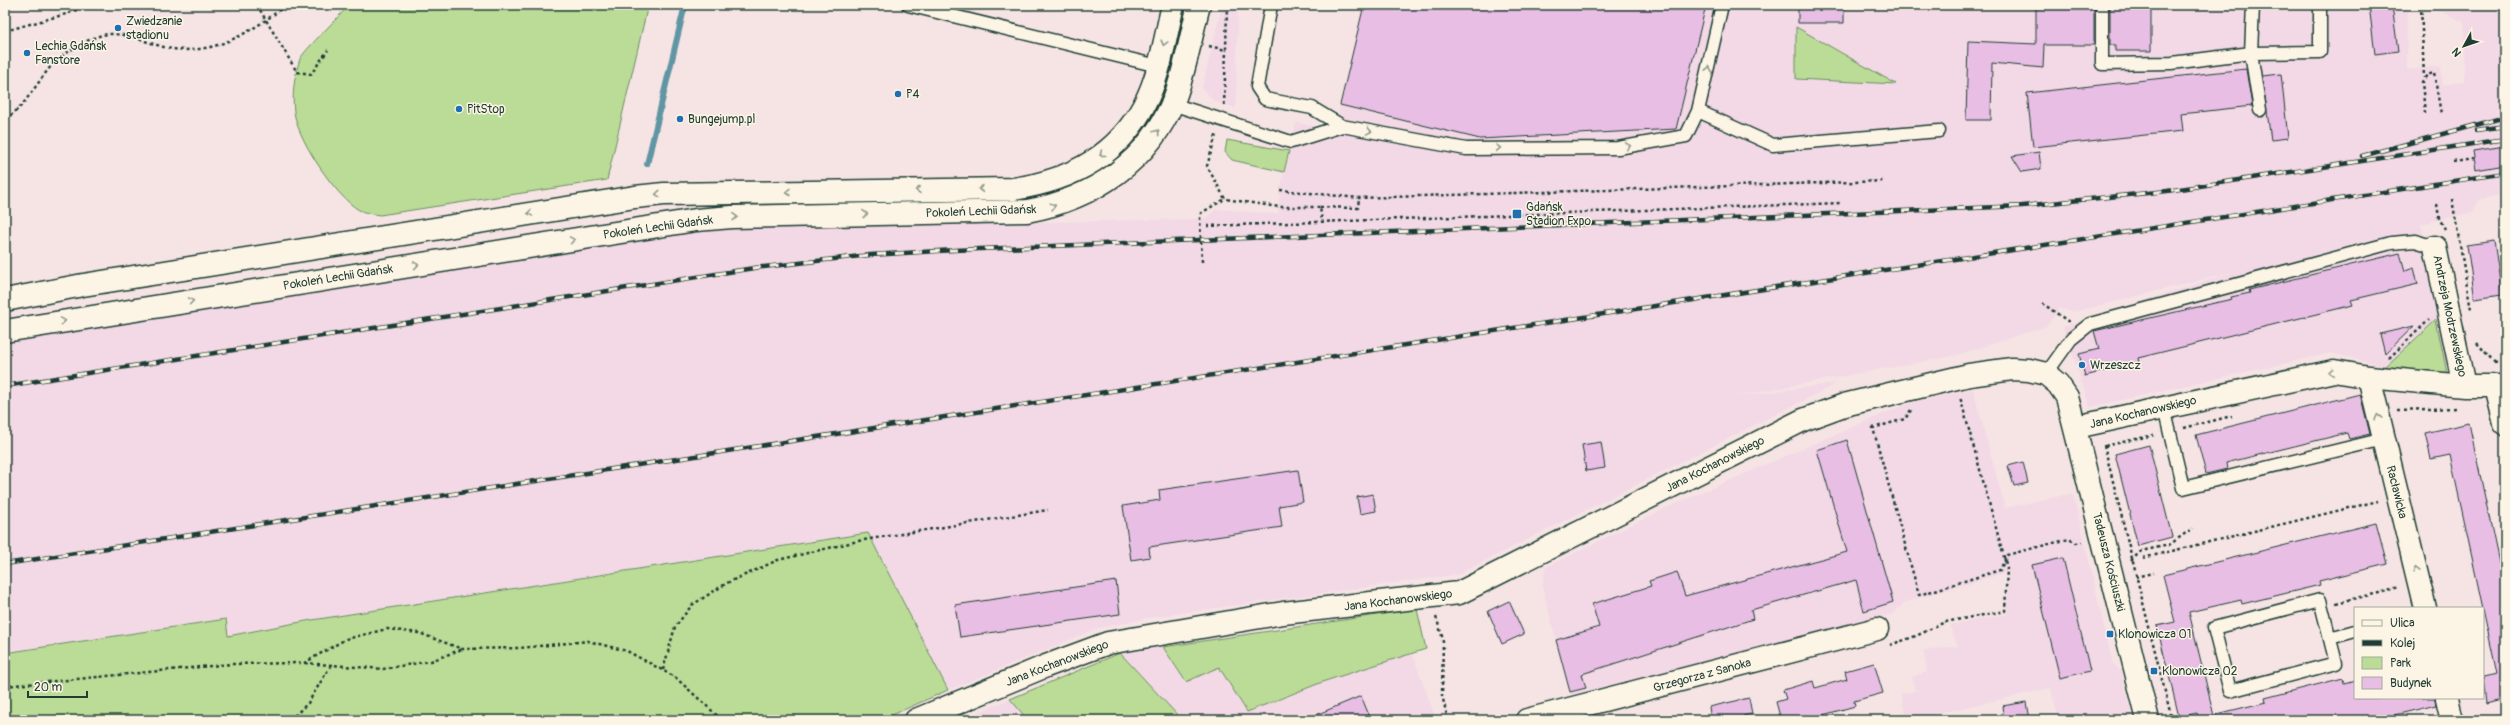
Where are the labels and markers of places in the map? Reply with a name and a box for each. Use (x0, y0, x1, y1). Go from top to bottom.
place label: Zwiedzanie stadionu (126, 14, 182, 43)
marker: Zwiedzanie stadionu (113, 23, 123, 33)
place label: Lechia Gdańsk Fanstore (35, 39, 107, 68)
marker: Lechia Gdańsk Fanstore (22, 48, 32, 58)
place label: P4 (906, 87, 920, 102)
marker: P4 (893, 89, 903, 99)
place label: PitStop (467, 102, 505, 117)
marker: PitStop (454, 104, 464, 114)
place label: Bungejump.pl (688, 112, 755, 127)
marker: Bungejump.pl (675, 114, 685, 124)
place label: Gdańsk Stadion Expo (1526, 200, 1591, 229)
marker: Gdańsk Stadion Expo (1511, 208, 1523, 220)
place label: Wrzeszcz (2090, 358, 2141, 373)
marker: Wrzeszcz (2077, 360, 2087, 370)
place label: Klonowicza 01 (2118, 627, 2191, 642)
marker: Klonowicza 01 (2105, 629, 2115, 639)
place label: Klonowicza 02 (2162, 664, 2238, 679)
marker: Klonowicza 02 (2149, 666, 2159, 676)

